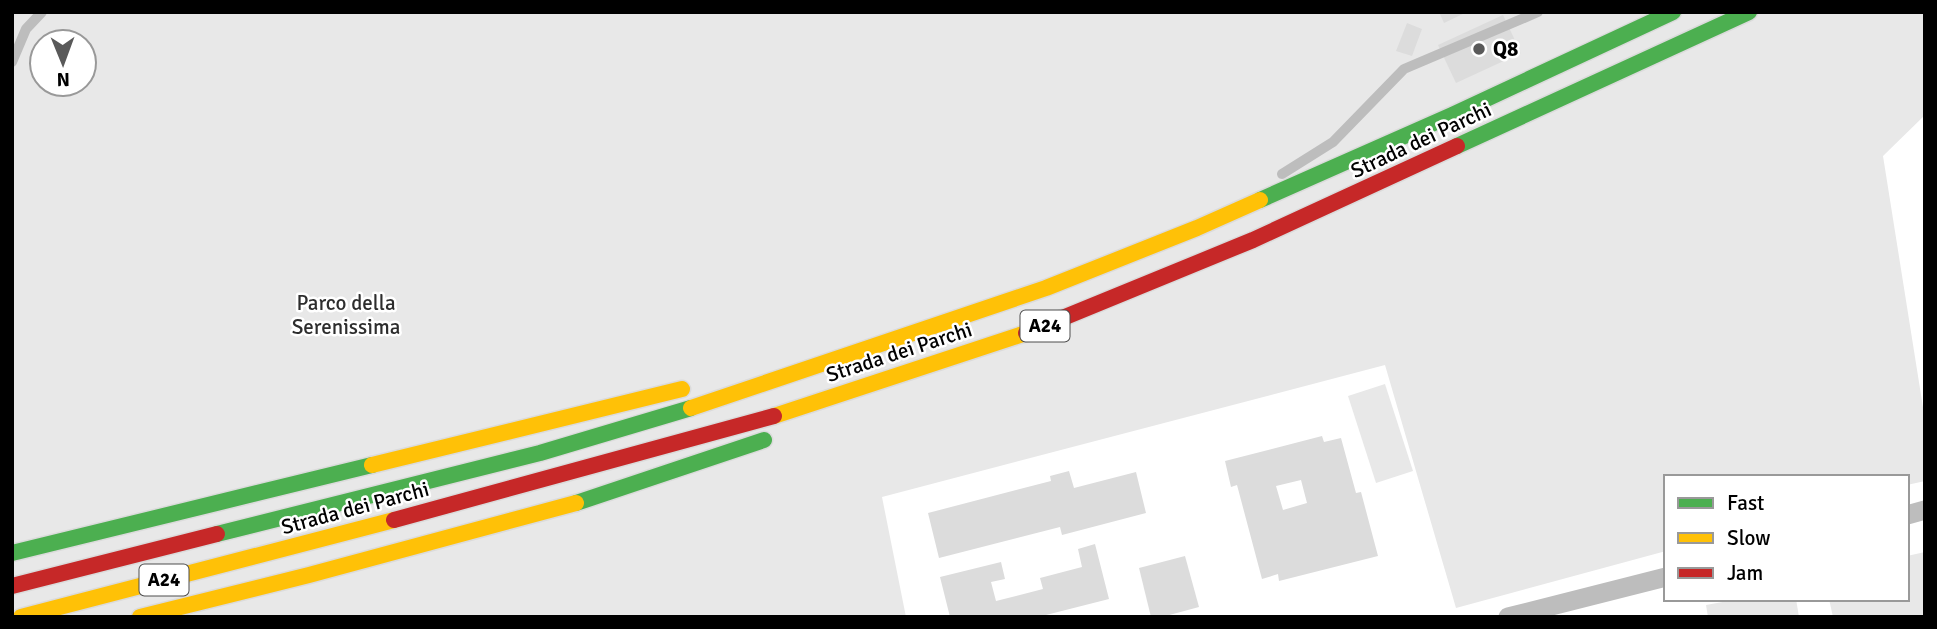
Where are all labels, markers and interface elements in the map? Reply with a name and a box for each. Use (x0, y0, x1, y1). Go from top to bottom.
north arrow (28, 28, 98, 98)
place label: Q8 (1493, 36, 1518, 62)
marker: Q8 (1471, 41, 1487, 57)
text: N (56, 67, 70, 91)
street label: Strada dei Parchi (1347, 96, 1495, 184)
park label: Parco della Serenissima (292, 290, 400, 340)
road number: A24 (1020, 310, 1070, 342)
street label: Strada dei Parchi (823, 316, 975, 388)
legend (1664, 475, 1909, 601)
street label: Strada dei Parchi (278, 476, 432, 540)
text: Fast (1727, 490, 1764, 516)
text: Slow (1727, 525, 1771, 551)
text: Jam (1727, 560, 1763, 586)
road number: A24 (140, 565, 188, 596)

